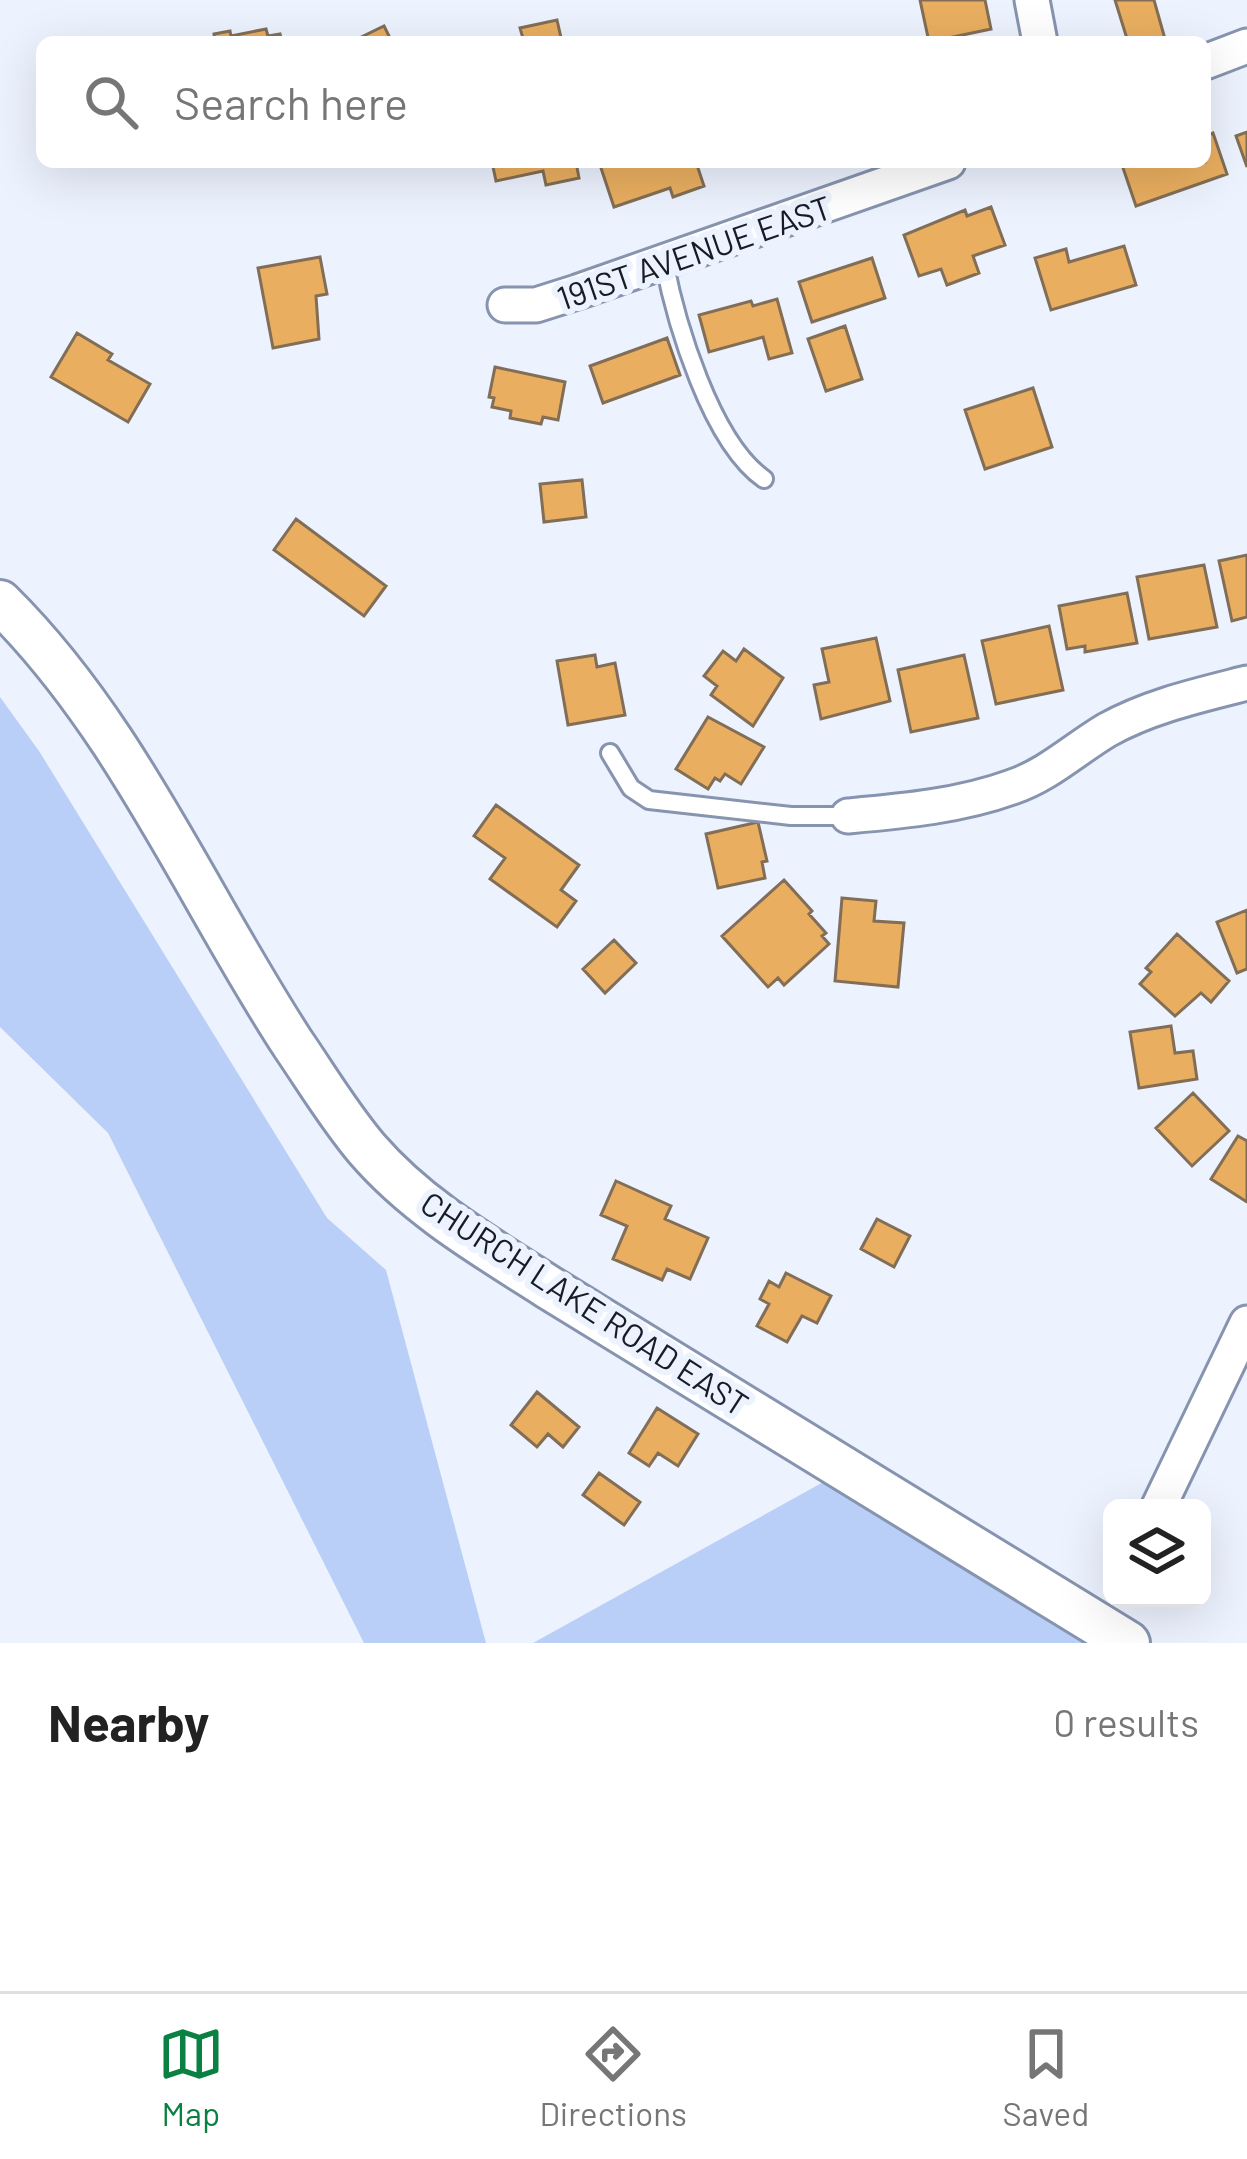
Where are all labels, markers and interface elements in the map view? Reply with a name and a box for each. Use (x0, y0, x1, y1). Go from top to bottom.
search box (36, 36, 1211, 168)
icon: search (78, 69, 144, 135)
text: Search here (174, 75, 408, 129)
street label: 191ST AVENUE EAST (552, 186, 836, 318)
street label: CHURCH LAKE ROAD EAST (414, 1182, 756, 1424)
map controls (1103, 1499, 1211, 1607)
button: layers (1103, 1499, 1211, 1607)
text: Nearby (48, 1691, 209, 1752)
text: 0 results (1053, 1698, 1199, 1745)
tab: Map (158, 2021, 224, 2133)
tab: Directions (539, 2021, 687, 2133)
tab: Saved (1003, 2021, 1089, 2133)

